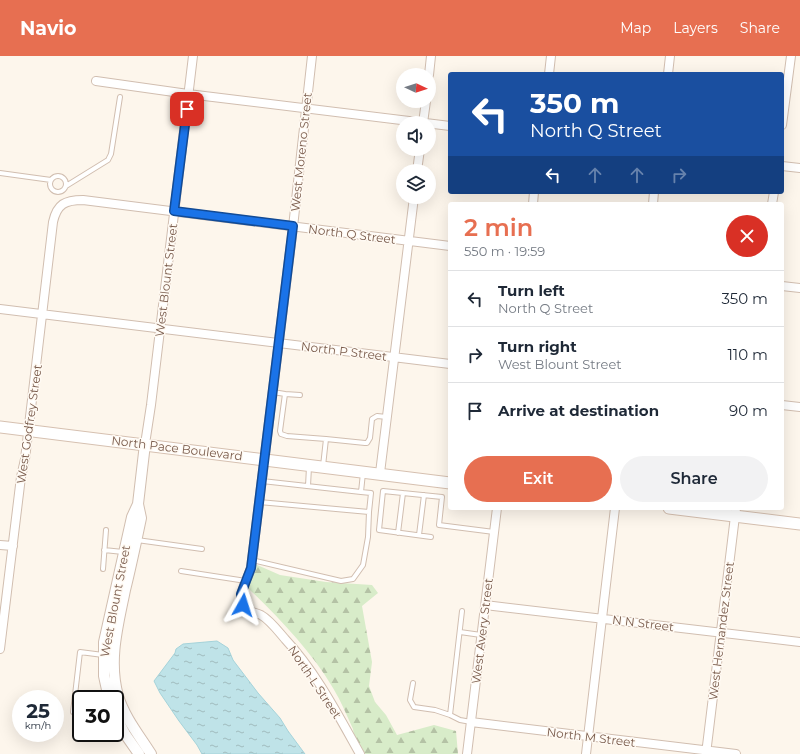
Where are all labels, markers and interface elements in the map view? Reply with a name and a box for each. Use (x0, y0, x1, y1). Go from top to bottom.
text: Navio (20, 17, 76, 40)
text: Map (620, 19, 651, 37)
text: Layers (673, 19, 718, 37)
text: Share (740, 19, 780, 37)
north arrow (396, 68, 436, 108)
map controls (396, 68, 436, 204)
text: 350 m (530, 86, 619, 120)
icon: left (464, 88, 516, 140)
pin (170, 92, 204, 126)
street label: West Moreno Street (287, 92, 315, 212)
icon: arrive (176, 98, 198, 120)
button: sound (396, 116, 436, 156)
text: North Q Street (530, 120, 662, 142)
button: layers (396, 164, 436, 204)
icon: left (542, 164, 564, 186)
icon: ahead (584, 164, 606, 186)
icon: ahead (626, 164, 648, 186)
icon: right (668, 164, 690, 186)
text: 2 min (464, 213, 533, 242)
button: close (726, 215, 768, 257)
street label: North Q Street (307, 221, 397, 247)
street label: West Blount Street (152, 222, 180, 338)
text: 550 m · 19:59 (464, 243, 545, 259)
text: Turn left (498, 281, 565, 300)
icon: left (464, 288, 486, 310)
text: 350 m (721, 289, 768, 308)
text: North Q Street (498, 300, 593, 316)
text: Turn right (498, 337, 577, 356)
street label: North P Street (300, 338, 388, 364)
icon: right (464, 344, 486, 366)
text: 110 m (727, 345, 768, 364)
text: West Blount Street (498, 356, 622, 372)
street label: West Godfrey Street (13, 363, 45, 485)
icon: arrive (464, 400, 486, 422)
text: Arrive at destination (498, 401, 659, 420)
text: 90 m (729, 401, 768, 420)
street label: North Pace Boulevard (111, 433, 243, 463)
button: Exit (464, 456, 612, 502)
button: Share (620, 456, 768, 502)
street label: West Blount Street (97, 543, 133, 658)
street label: West Hernandez Street (705, 561, 737, 701)
street label: West Avery Street (468, 577, 496, 685)
position arrow (222, 584, 264, 626)
street label: N N Street (611, 612, 675, 634)
street label: North L Street (285, 643, 345, 721)
speed limit sign: 30 (72, 690, 124, 742)
text: 25 (26, 699, 50, 723)
text: km/h (25, 719, 51, 732)
street label: North M Street (546, 724, 636, 750)

